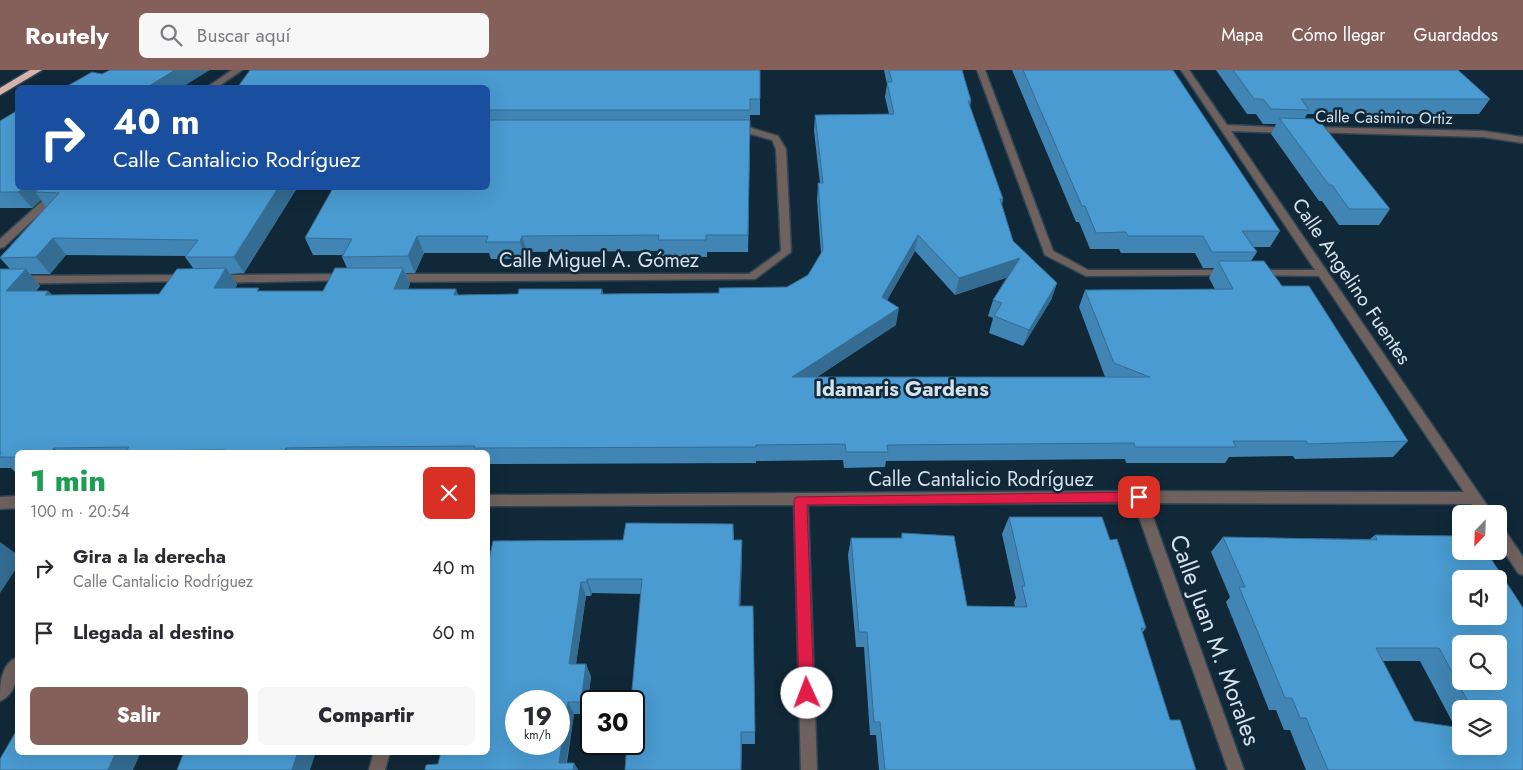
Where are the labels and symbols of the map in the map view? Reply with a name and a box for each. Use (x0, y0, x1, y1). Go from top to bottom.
street label: Calle Casimiro Ortiz (1315, 105, 1453, 130)
street label: Calle Angelino Fuentes (1285, 192, 1418, 370)
street label: Calle Miguel A. Gómez (499, 246, 699, 275)
district label: Idamaris Gardens (815, 374, 989, 404)
street label: Calle Cantalicio Rodríguez (868, 465, 1094, 494)
pin (1118, 476, 1160, 518)
north arrow (1452, 505, 1508, 560)
street label: Calle Juan M. Morales (1161, 530, 1270, 750)
position arrow (780, 666, 832, 718)
speed limit sign: 30 (580, 690, 645, 755)

